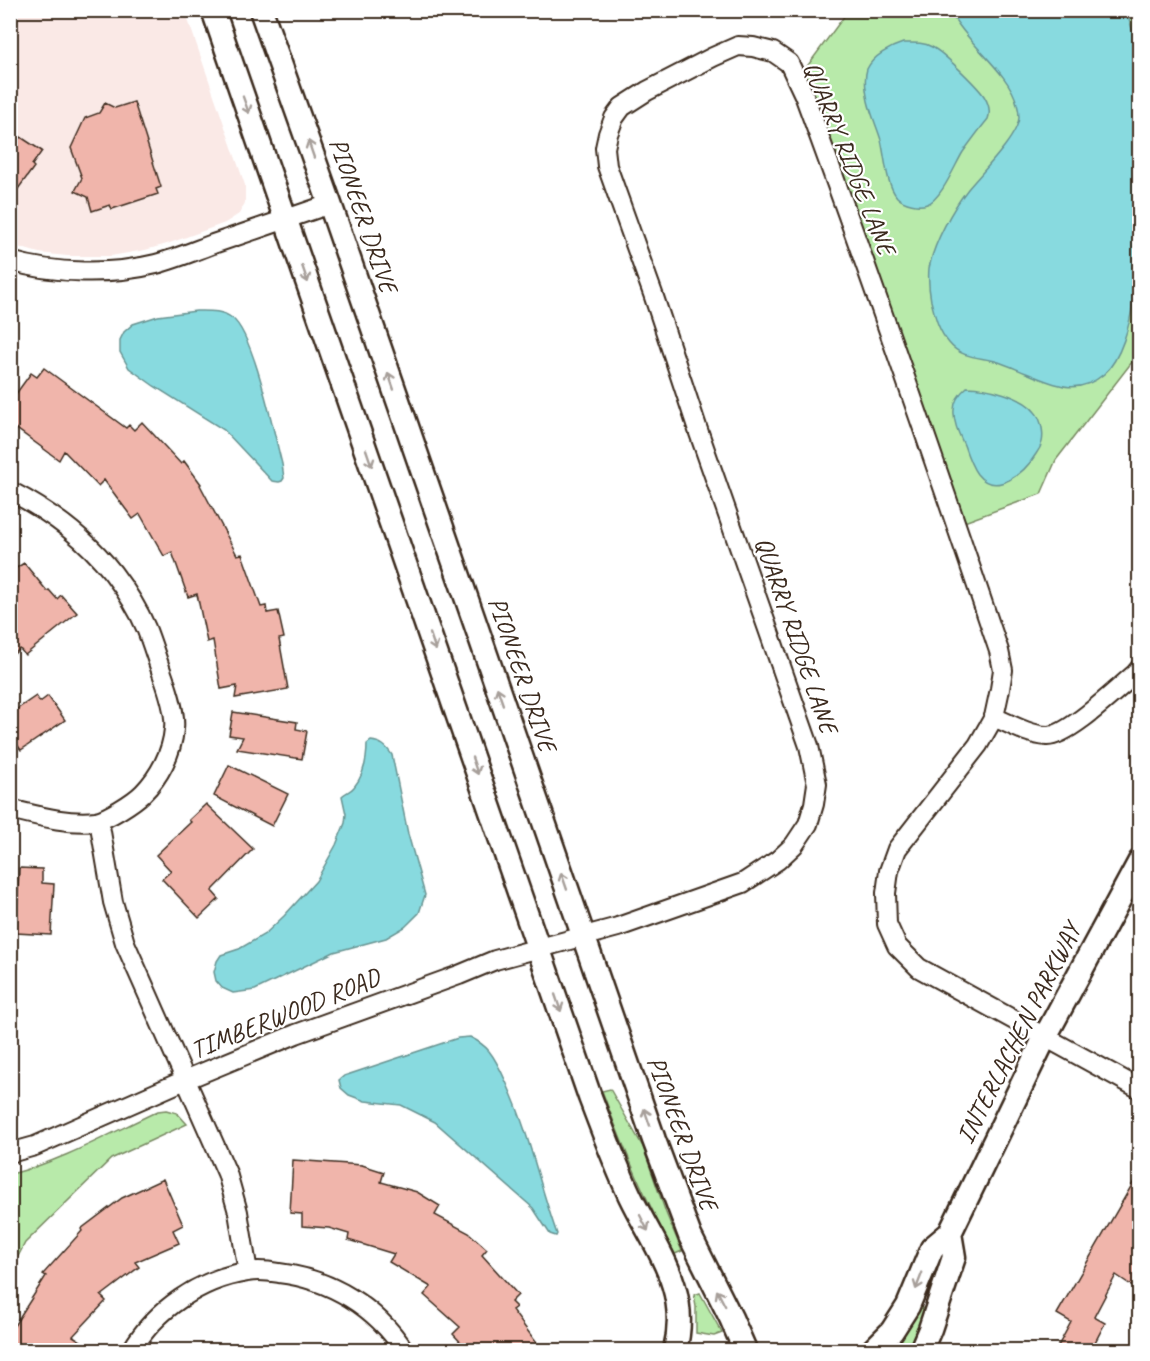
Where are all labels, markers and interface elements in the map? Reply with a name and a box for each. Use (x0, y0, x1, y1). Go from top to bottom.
street label: QUARRY RIDGE LANE (796, 57, 905, 263)
one-way arrow (241, 95, 252, 113)
street label: PIONEER DRIVE (322, 133, 407, 300)
one-way arrow (304, 140, 315, 159)
one-way arrow (301, 264, 312, 283)
one-way arrow (385, 372, 396, 391)
one-way arrow (364, 448, 375, 467)
street label: QUARRY RIDGE LANE (747, 533, 847, 741)
street label: PIONEER DRIVE (481, 592, 566, 759)
one-way arrow (428, 633, 439, 651)
one-way arrow (494, 688, 505, 706)
one-way arrow (471, 756, 482, 775)
one-way arrow (558, 872, 569, 891)
street label: INTERLACHEN PARKWAY (948, 914, 1090, 1149)
street label: TIMBERWOOD ROAD (186, 960, 386, 1066)
one-way arrow (553, 993, 564, 1012)
street label: PIONEER DRIVE (639, 1052, 727, 1218)
one-way arrow (640, 1109, 651, 1127)
one-way arrow (638, 1214, 650, 1232)
one-way arrow (913, 1271, 924, 1289)
one-way arrow (715, 1289, 726, 1307)

